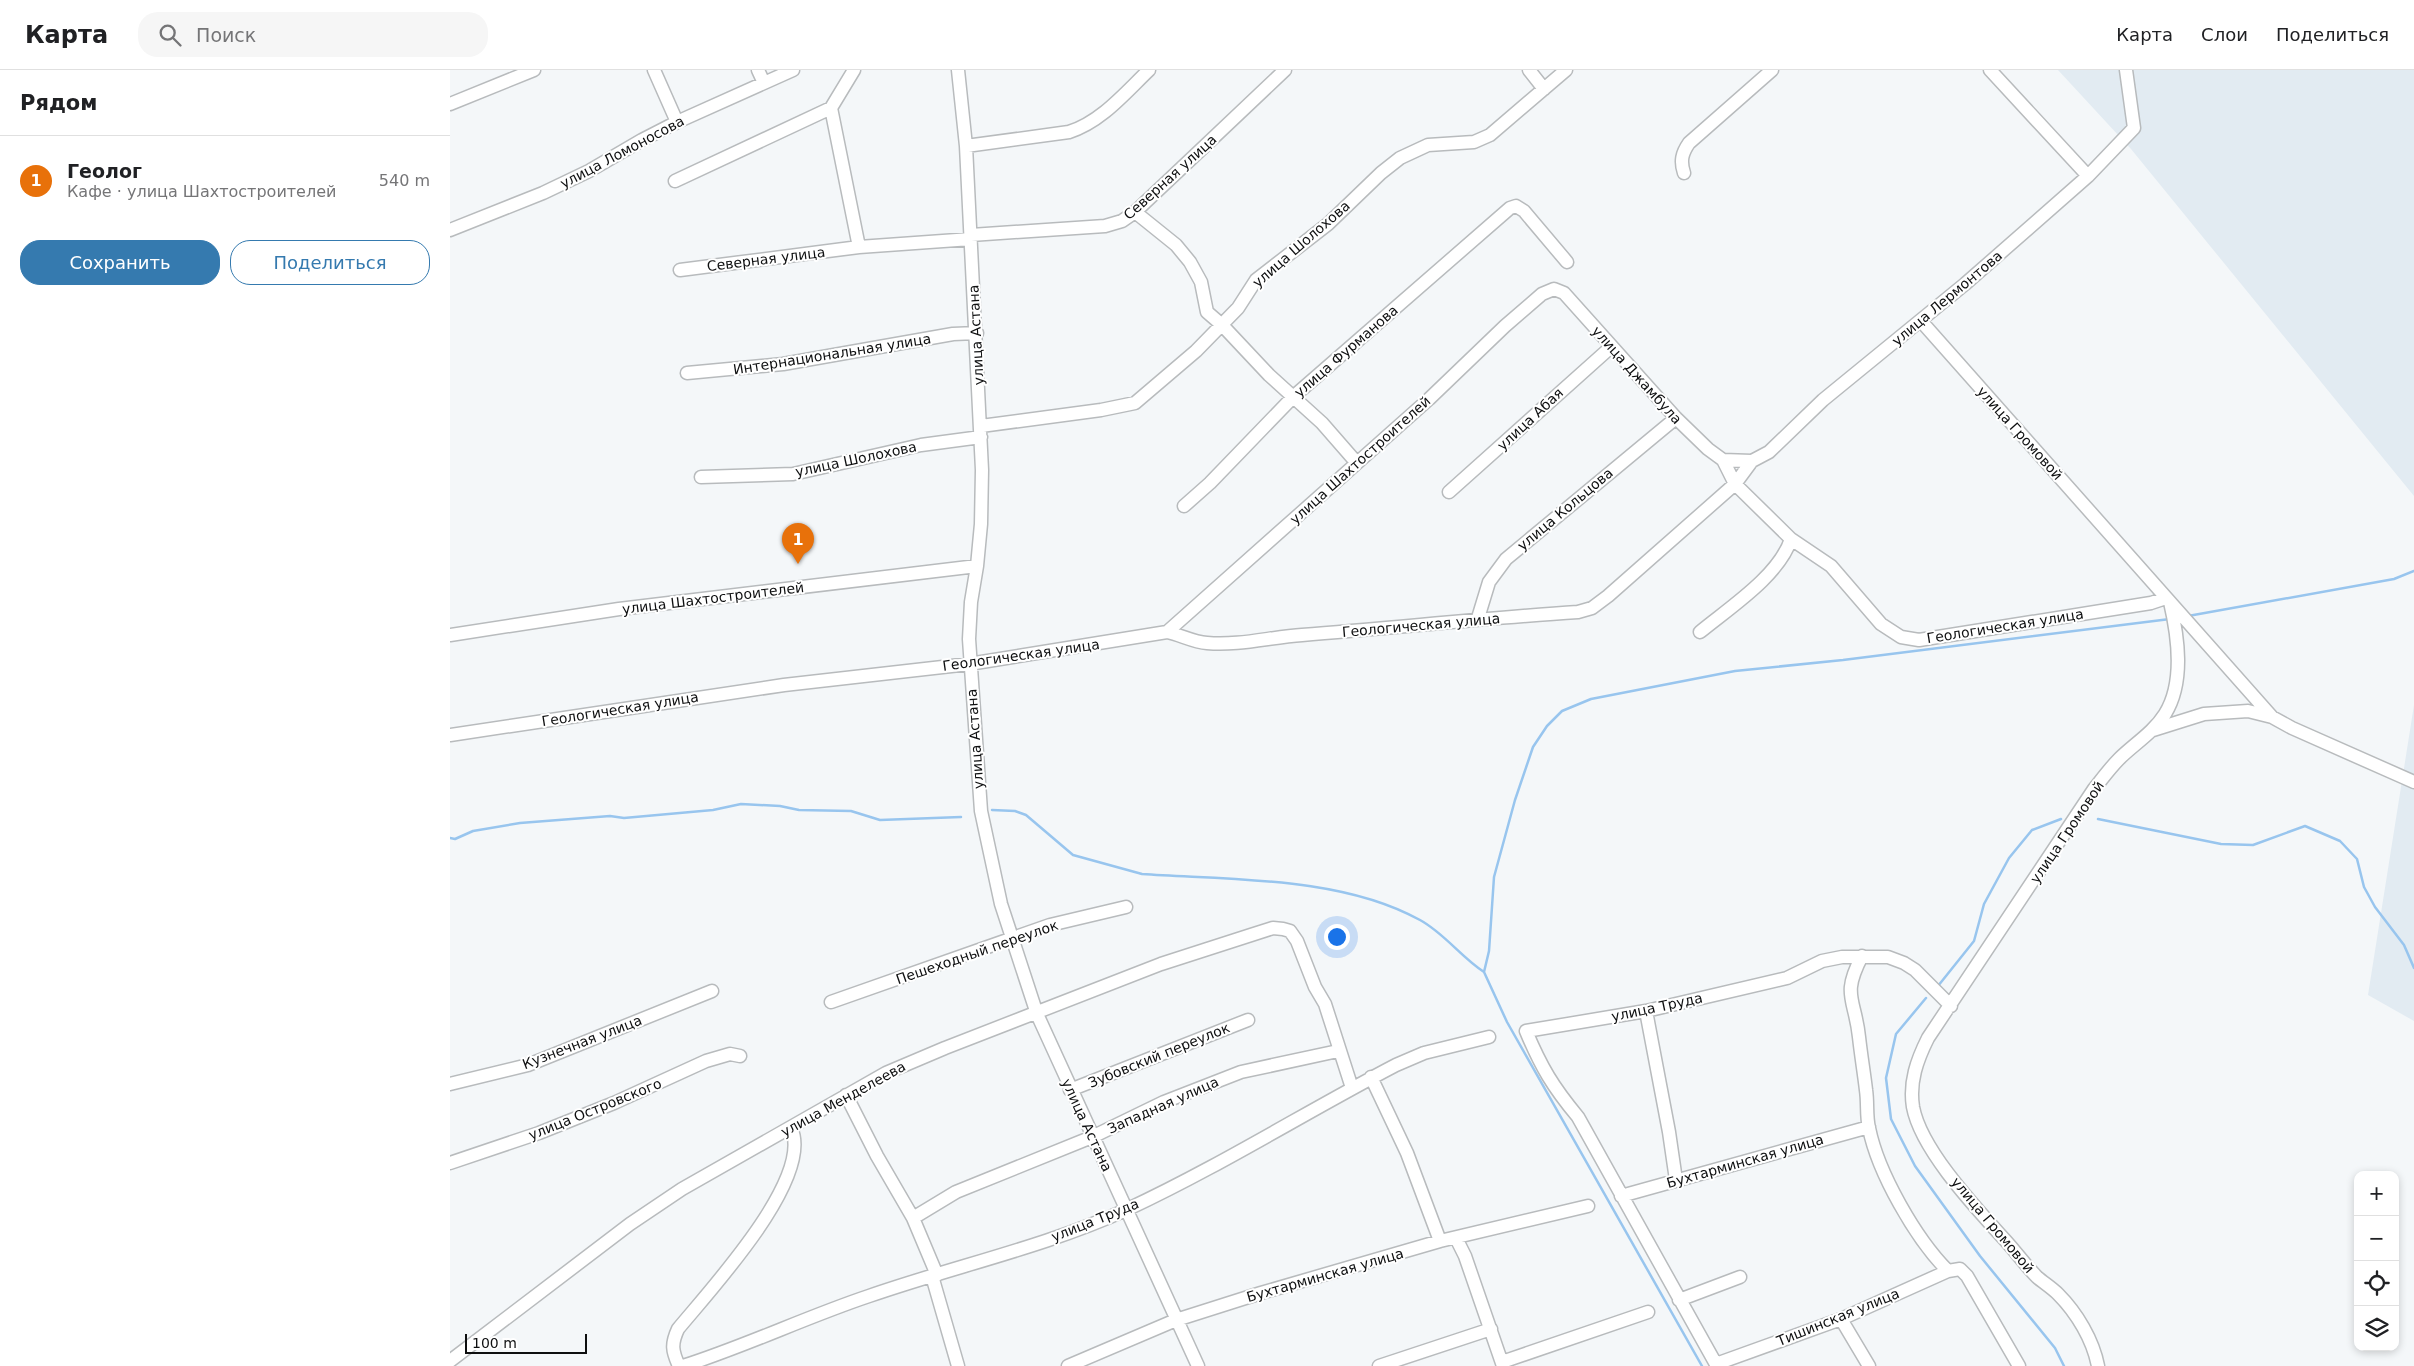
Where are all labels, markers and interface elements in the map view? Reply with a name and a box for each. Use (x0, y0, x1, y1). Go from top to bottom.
search box (138, 12, 488, 57)
text: Карта (25, 21, 108, 49)
icon: search (156, 21, 184, 49)
text: Поиск (196, 24, 256, 46)
text: Карта (2116, 24, 2173, 45)
text: Слои (2201, 24, 2248, 45)
text: Поделиться (2276, 24, 2389, 45)
text: Рядом (20, 91, 97, 115)
street label: улица Ломоносова (557, 113, 687, 191)
street label: Северная улица (1120, 131, 1220, 223)
text: Геолог (67, 160, 142, 182)
text: 1 (30, 171, 42, 190)
text: 540 m (379, 171, 430, 190)
text: Кафе · улица Шахтостроителей (67, 182, 336, 201)
street label: улица Шолохова (1249, 197, 1353, 291)
button: Сохранить (20, 240, 220, 285)
button: Поделиться (230, 240, 430, 285)
street label: Северная улица (706, 244, 826, 274)
street label: улица Лермонтова (1889, 247, 2005, 349)
street label: улица Астана (965, 284, 987, 386)
street label: улица Фурманова (1291, 302, 1401, 400)
street label: улица Джамбула (1589, 323, 1685, 427)
street label: Интернациональная улица (732, 330, 932, 378)
street label: улица Громовой (1974, 383, 2066, 483)
street label: улица Абая (1494, 384, 1566, 454)
street label: улица Шахтостроителей (1287, 393, 1433, 527)
street label: улица Шолохова (794, 438, 918, 480)
street label: улица Кольцова (1514, 464, 1616, 554)
pin: 1 (782, 523, 814, 564)
street label: улица Шахтостроителей (621, 579, 805, 617)
street label: Геологическая улица (1925, 606, 2085, 646)
street label: Геологическая улица (1341, 610, 1501, 640)
street label: Геологическая улица (941, 636, 1101, 674)
street label: улица Астана (964, 688, 986, 790)
street label: Геологическая улица (540, 689, 700, 729)
street label: улица Громовой (2027, 778, 2107, 886)
street label: Пешеходный переулок (894, 917, 1060, 987)
your location (1324, 924, 1350, 950)
street label: улица Труда (1610, 990, 1704, 1024)
street label: Кузнечная улица (520, 1012, 644, 1072)
street label: Зубовский переулок (1086, 1019, 1232, 1091)
street label: улица Менделеева (778, 1058, 908, 1140)
street label: Западная улица (1105, 1073, 1221, 1137)
street label: улица Островского (526, 1075, 664, 1143)
street label: улица Астана (1058, 1076, 1116, 1174)
street label: Бухтарминская улица (1665, 1131, 1825, 1191)
map controls (2354, 1171, 2399, 1351)
button: + (2354, 1171, 2399, 1216)
street label: улица Громовой (1948, 1174, 2038, 1276)
street label: улица Труда (1049, 1195, 1141, 1245)
button: − (2354, 1216, 2399, 1261)
street label: Бухтарминская улица (1245, 1245, 1405, 1305)
button: locate (2354, 1261, 2399, 1306)
street label: Тишинская улица (1773, 1285, 1902, 1349)
button: layers (2354, 1306, 2399, 1351)
scale bar (465, 1331, 588, 1354)
text: 100 m (472, 1335, 517, 1351)

